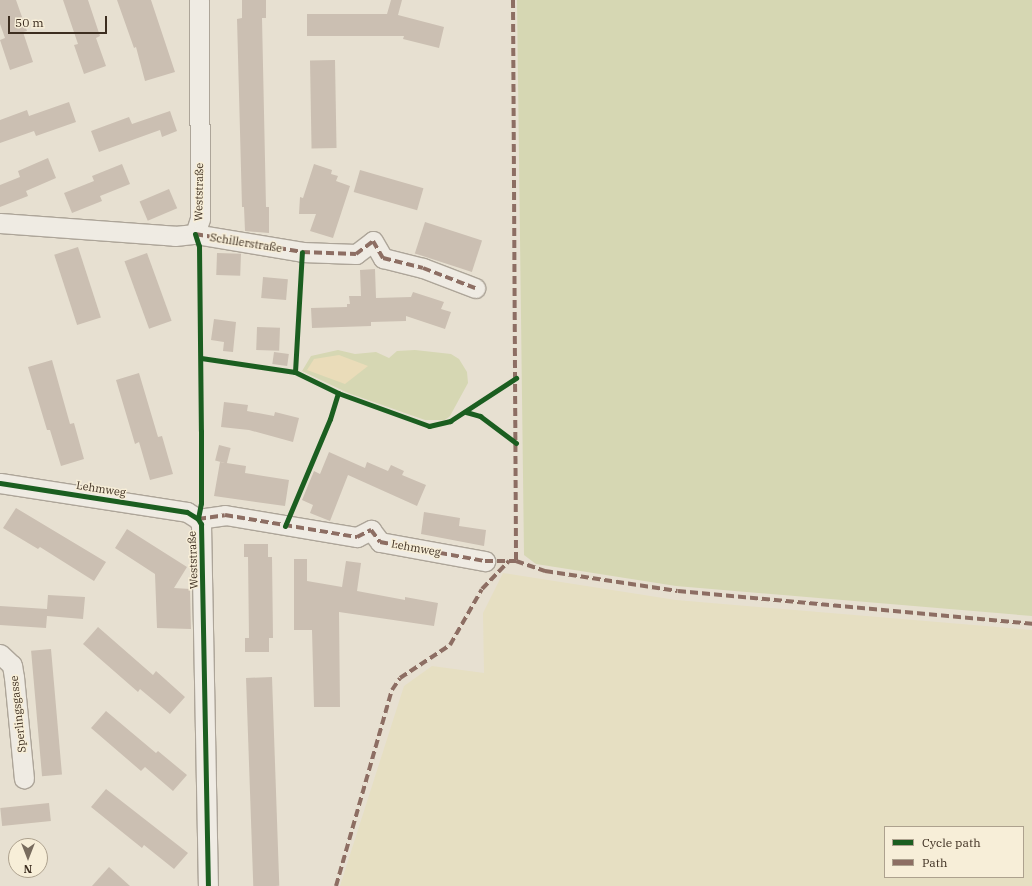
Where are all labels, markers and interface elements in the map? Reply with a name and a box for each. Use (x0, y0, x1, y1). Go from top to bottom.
scale bar (10, 8, 109, 34)
text: 50 m (15, 15, 44, 30)
street label: Weststraße (192, 163, 206, 221)
street label: Schillerstraße (209, 231, 283, 255)
street label: Lehmweg (75, 479, 127, 499)
street label: Weststraße (185, 531, 201, 589)
street label: Lehmweg (390, 537, 442, 559)
street label: Sperlingsgasse (7, 675, 29, 753)
legend (884, 826, 1024, 878)
text: Cycle path (922, 835, 981, 850)
north arrow (8, 838, 48, 878)
text: Path (922, 855, 947, 870)
text: N (24, 862, 32, 876)

